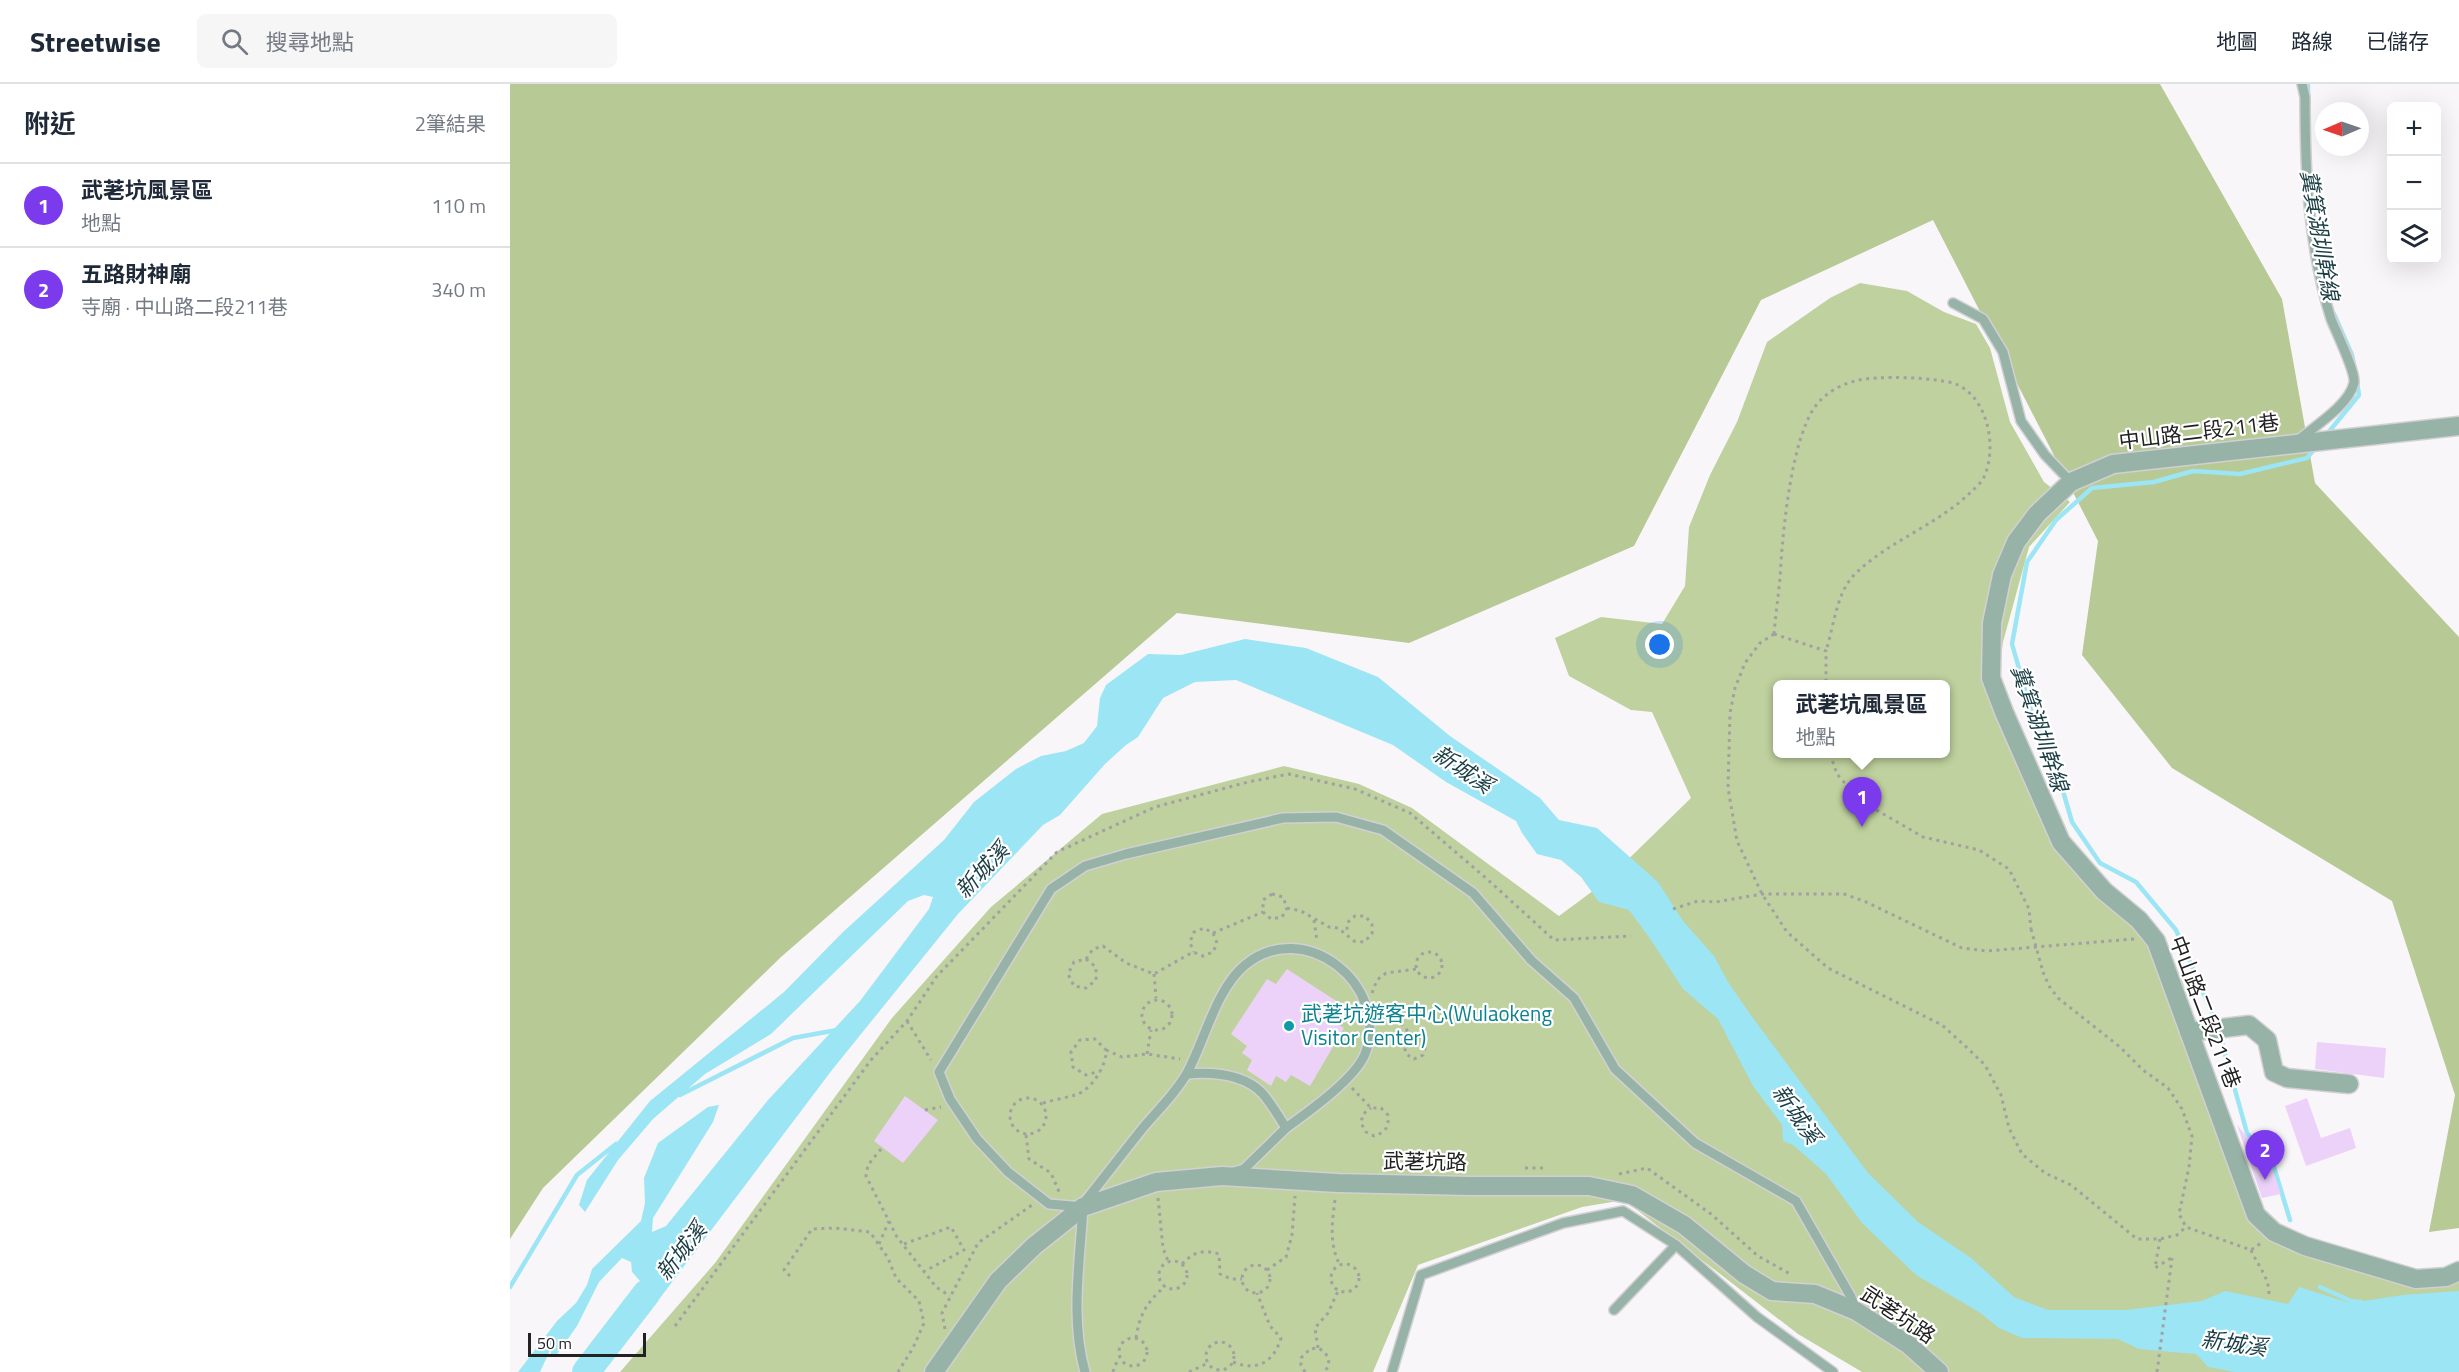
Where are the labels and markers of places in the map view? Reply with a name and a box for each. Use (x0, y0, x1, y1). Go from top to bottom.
pin: 1 (1842, 778, 1882, 827)
place label: 武荖坑遊客中心(Wulaokeng Visitor Center) (1301, 997, 1552, 1053)
marker: 武荖坑遊客中心(Wulaokeng Visitor Center) (1282, 1019, 1296, 1033)
pin: 2 (2246, 1130, 2284, 1180)

